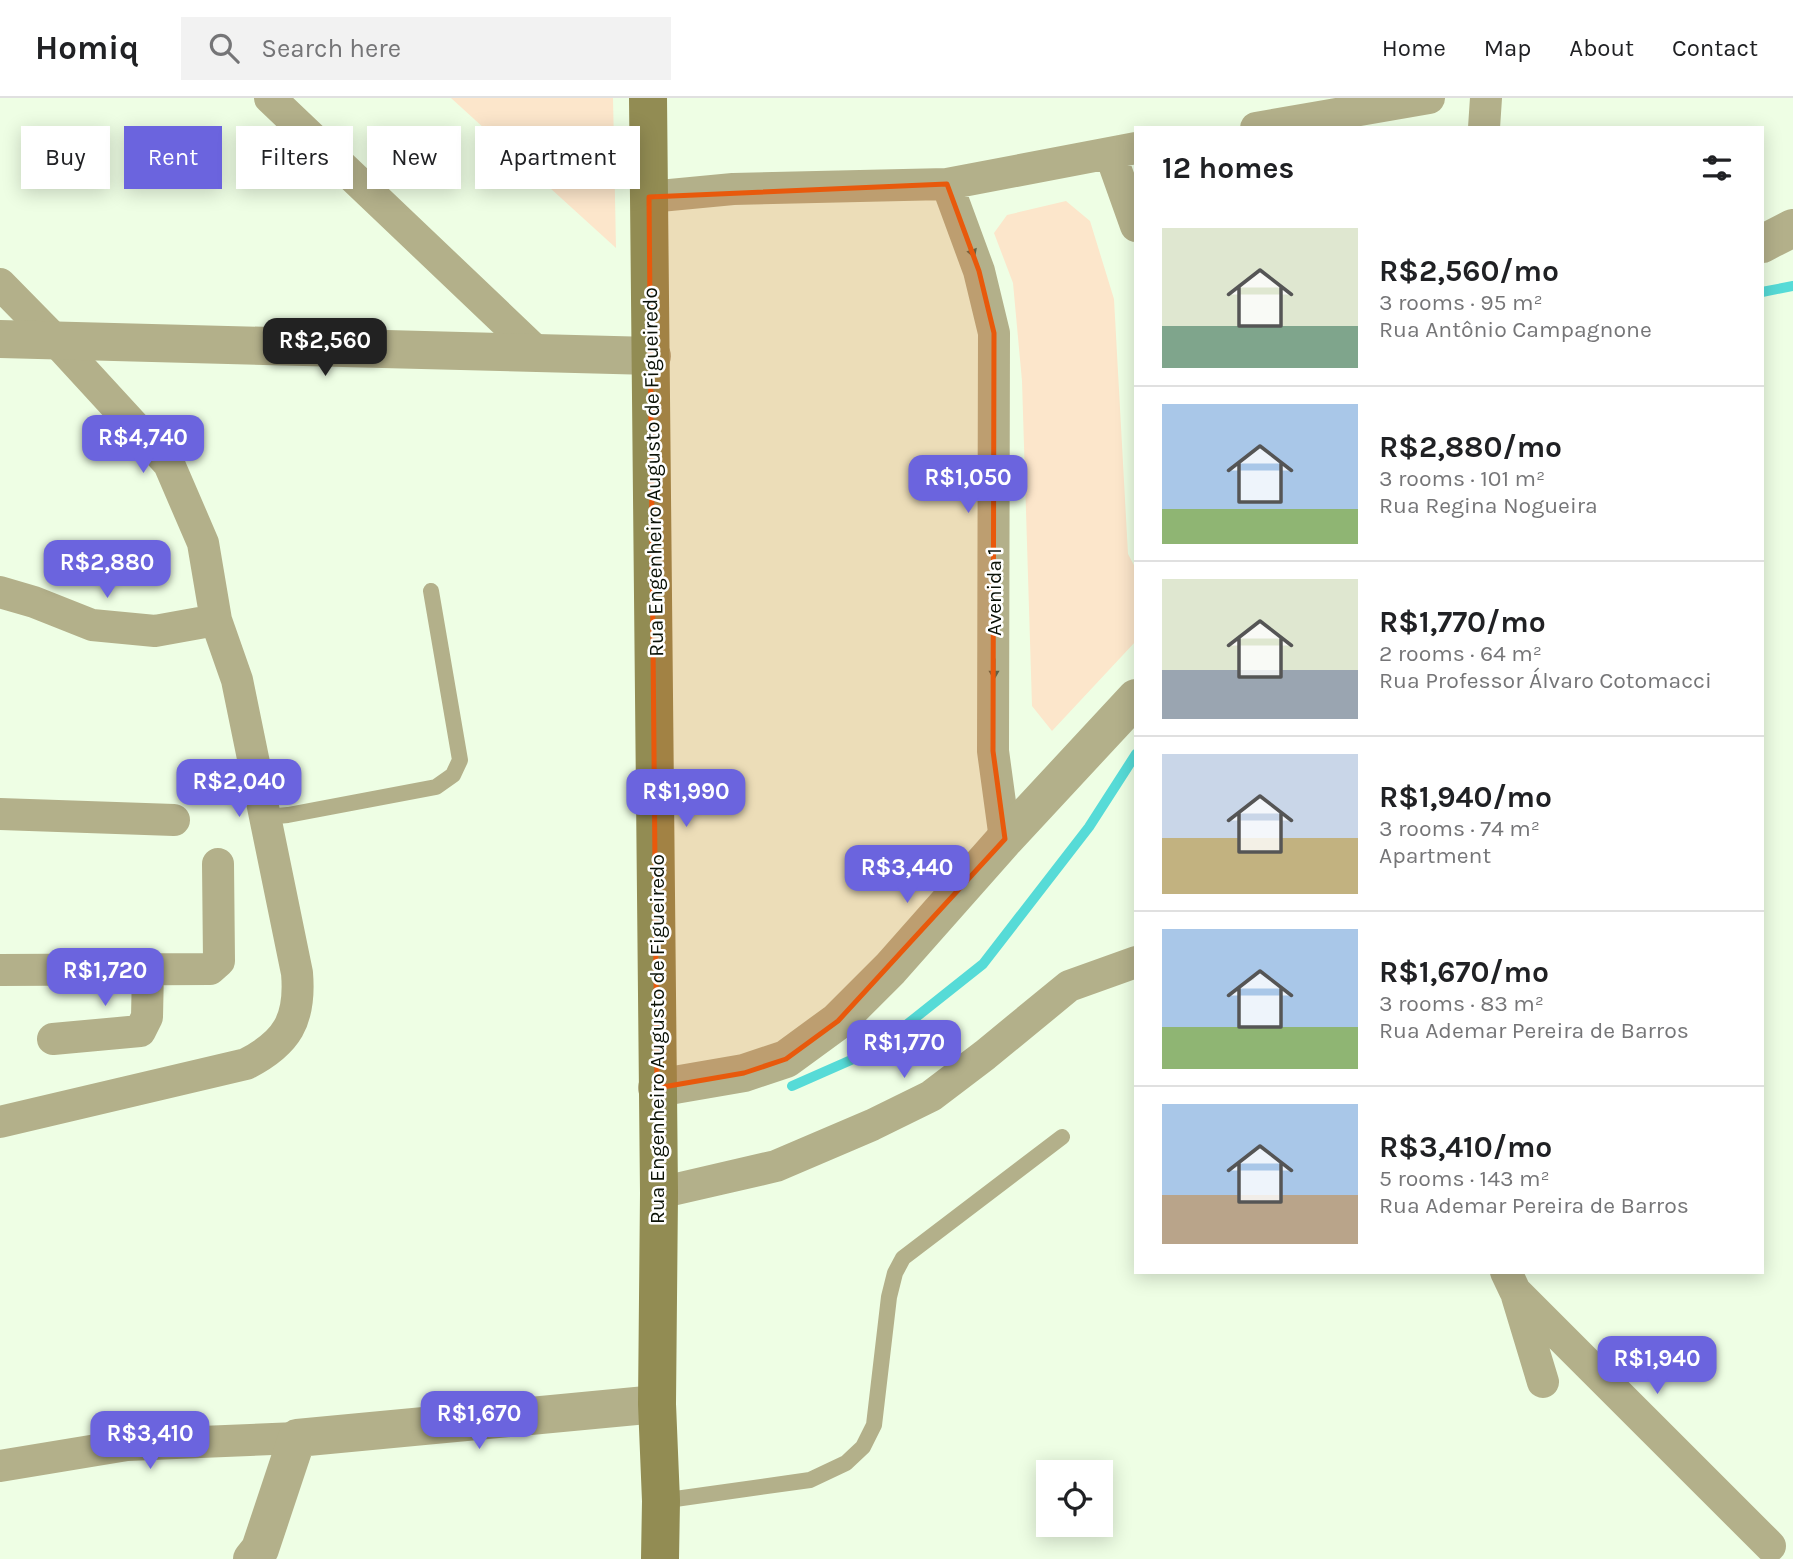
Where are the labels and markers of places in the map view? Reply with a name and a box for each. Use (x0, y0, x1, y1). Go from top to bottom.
pin: R$2,560 (260, 318, 390, 378)
pin: R$4,740 (78, 416, 208, 475)
pin: R$1,050 (903, 456, 1033, 515)
pin: R$2,880 (42, 540, 172, 600)
pin: R$2,040 (174, 760, 304, 819)
pin: R$1,990 (621, 770, 751, 829)
pin: R$3,440 (842, 846, 972, 905)
pin: R$1,720 (40, 948, 170, 1008)
pin: R$1,770 (839, 1020, 969, 1080)
pin: R$1,940 (1592, 1336, 1722, 1396)
pin: R$1,670 (414, 1392, 544, 1451)
pin: R$3,410 (85, 1412, 215, 1471)

